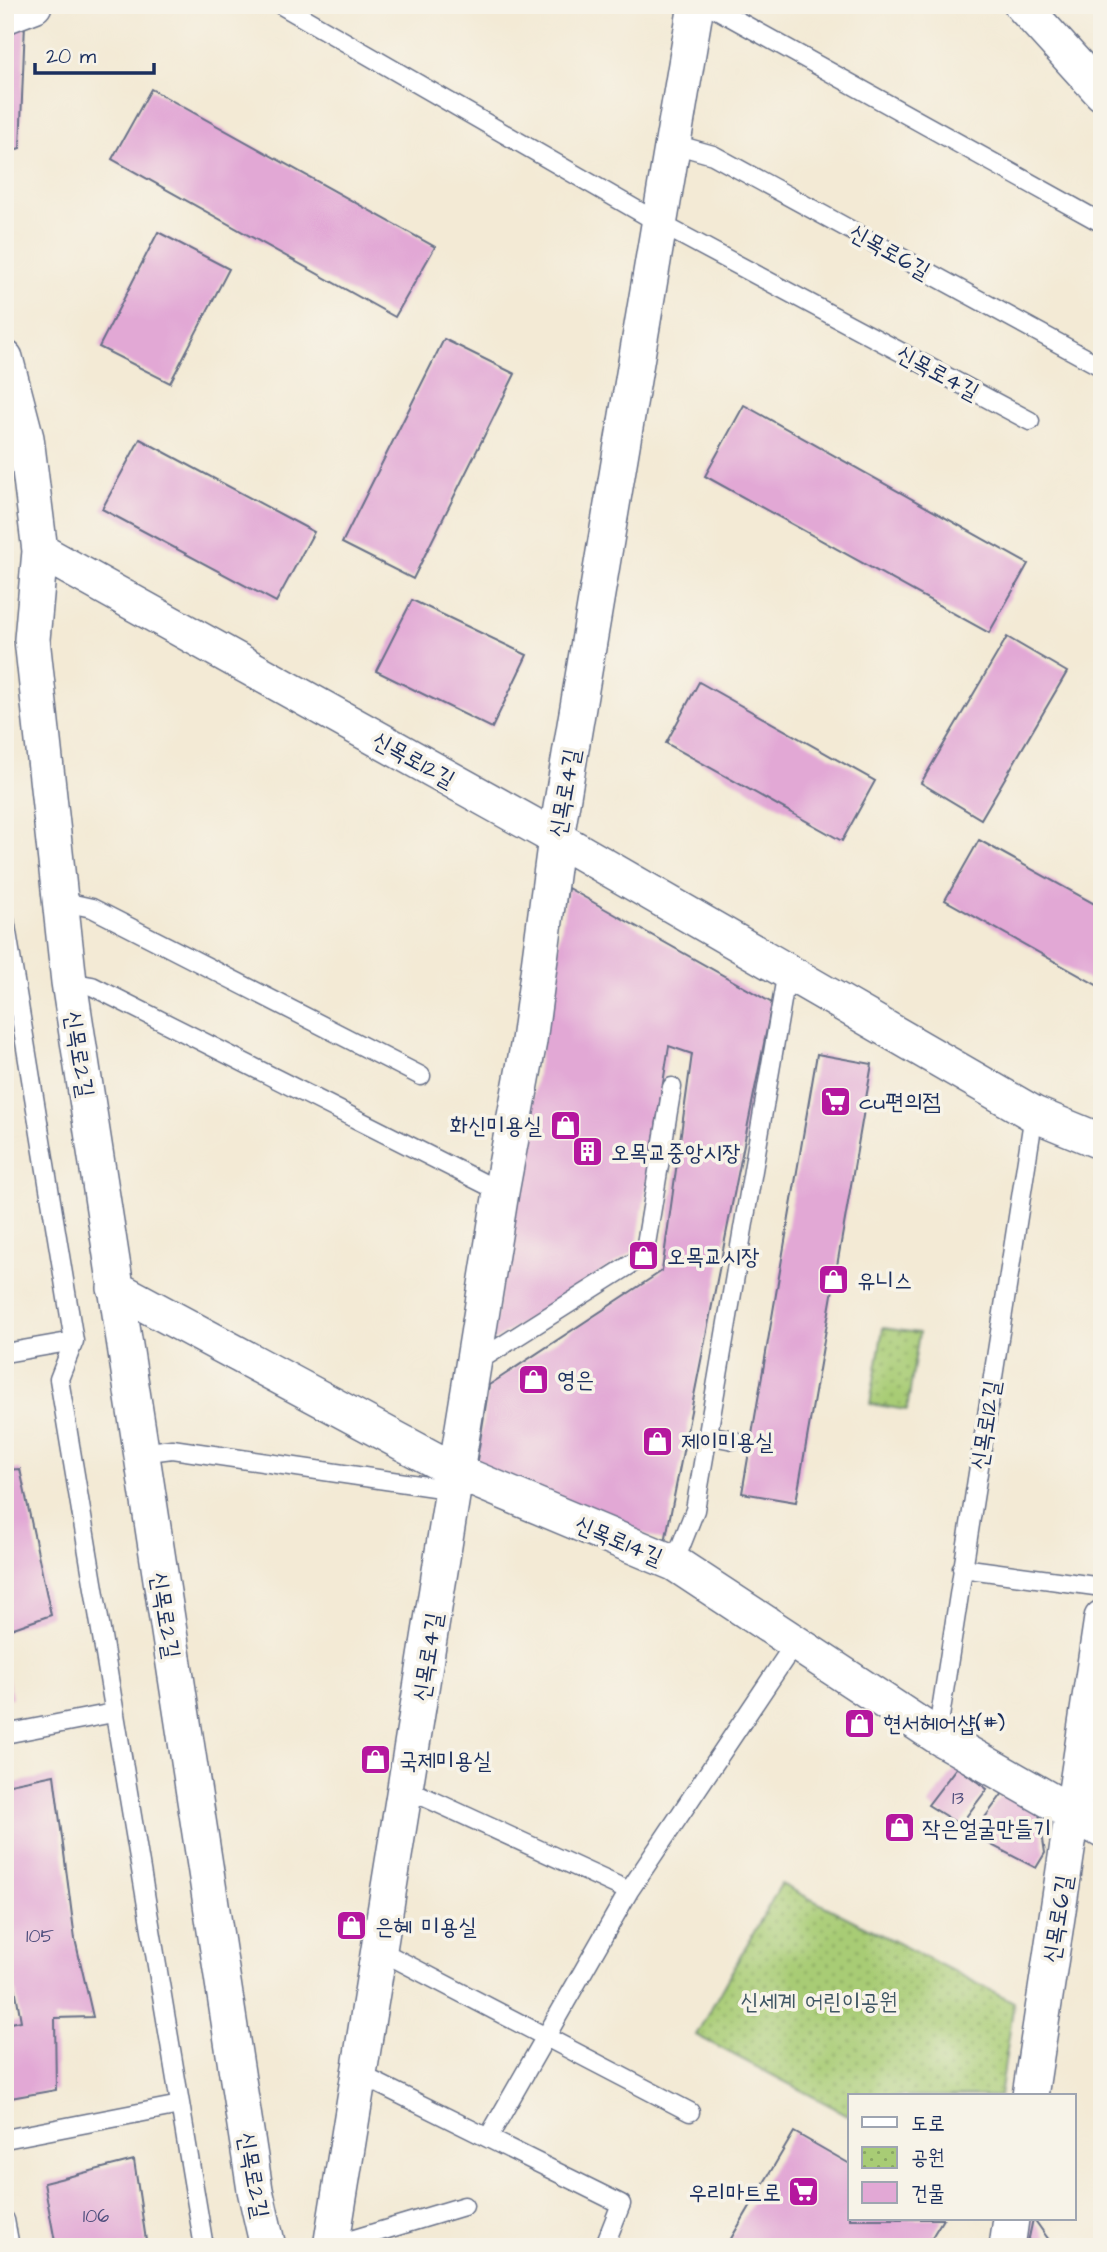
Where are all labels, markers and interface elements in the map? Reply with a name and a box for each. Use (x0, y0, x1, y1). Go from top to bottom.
scale bar (35, 32, 154, 76)
text: 20 m (46, 42, 97, 71)
street label: 신목로6길 (843, 216, 936, 287)
street label: 신목로4길 (890, 338, 985, 408)
street label: 신목로12길 (366, 724, 461, 796)
street label: 신목로4길 (541, 746, 589, 840)
street label: 신목로2길 (56, 1009, 102, 1100)
supermarket icon: cu편의점 (819, 1084, 853, 1118)
place label: cu편의점 (859, 1086, 941, 1118)
shop icon: 화신미용실 (548, 1108, 582, 1142)
place label: 화신미용실 (449, 1110, 542, 1142)
building icon: 오목교중앙시장 (571, 1135, 605, 1169)
place label: 오목교중앙시장 (611, 1137, 741, 1169)
shop icon: 오목교시장 (627, 1239, 661, 1273)
place label: 오목교시장 (667, 1241, 760, 1273)
shop icon: 유니스 (817, 1263, 851, 1297)
place label: 유니스 (857, 1265, 913, 1297)
shop icon: 영은 (517, 1362, 551, 1396)
place label: 영은 (557, 1364, 594, 1396)
street label: 신목로12길 (963, 1378, 1009, 1472)
shop icon: 제이미용실 (641, 1424, 675, 1458)
place label: 제이미용실 (681, 1426, 774, 1458)
street label: 신목로14길 (570, 1508, 667, 1574)
street label: 신목로2길 (142, 1570, 188, 1661)
street label: 신목로4길 (405, 1610, 451, 1704)
shop icon: 현서헤어샵(#) (843, 1706, 877, 1740)
place label: 현서헤어샵(#) (883, 1708, 1005, 1740)
shop icon: 국제미용실 (359, 1743, 393, 1777)
place label: 국제미용실 (399, 1745, 492, 1777)
house number: 13 (952, 1785, 964, 1812)
shop icon: 작은얼굴만들기 (882, 1811, 916, 1845)
place label: 작은얼굴만들기 (922, 1813, 1052, 1845)
street label: 신목로6길 (1035, 1873, 1081, 1965)
shop icon: 은혜 미용실 (335, 1909, 369, 1943)
place label: 은혜 미용실 (375, 1911, 477, 1943)
house number: 105 (26, 1923, 54, 1950)
park label: 신세계 어린이공원 (740, 1986, 898, 2018)
legend (848, 2094, 1076, 2220)
text: 도로 (911, 2109, 945, 2138)
street label: 신목로2길 (230, 2129, 276, 2221)
text: 공원 (911, 2143, 945, 2172)
supermarket icon: 우리마트로 (787, 2175, 821, 2209)
place label: 우리마트로 (688, 2177, 781, 2209)
text: 건물 (911, 2179, 945, 2208)
house number: 106 (83, 2203, 109, 2230)

